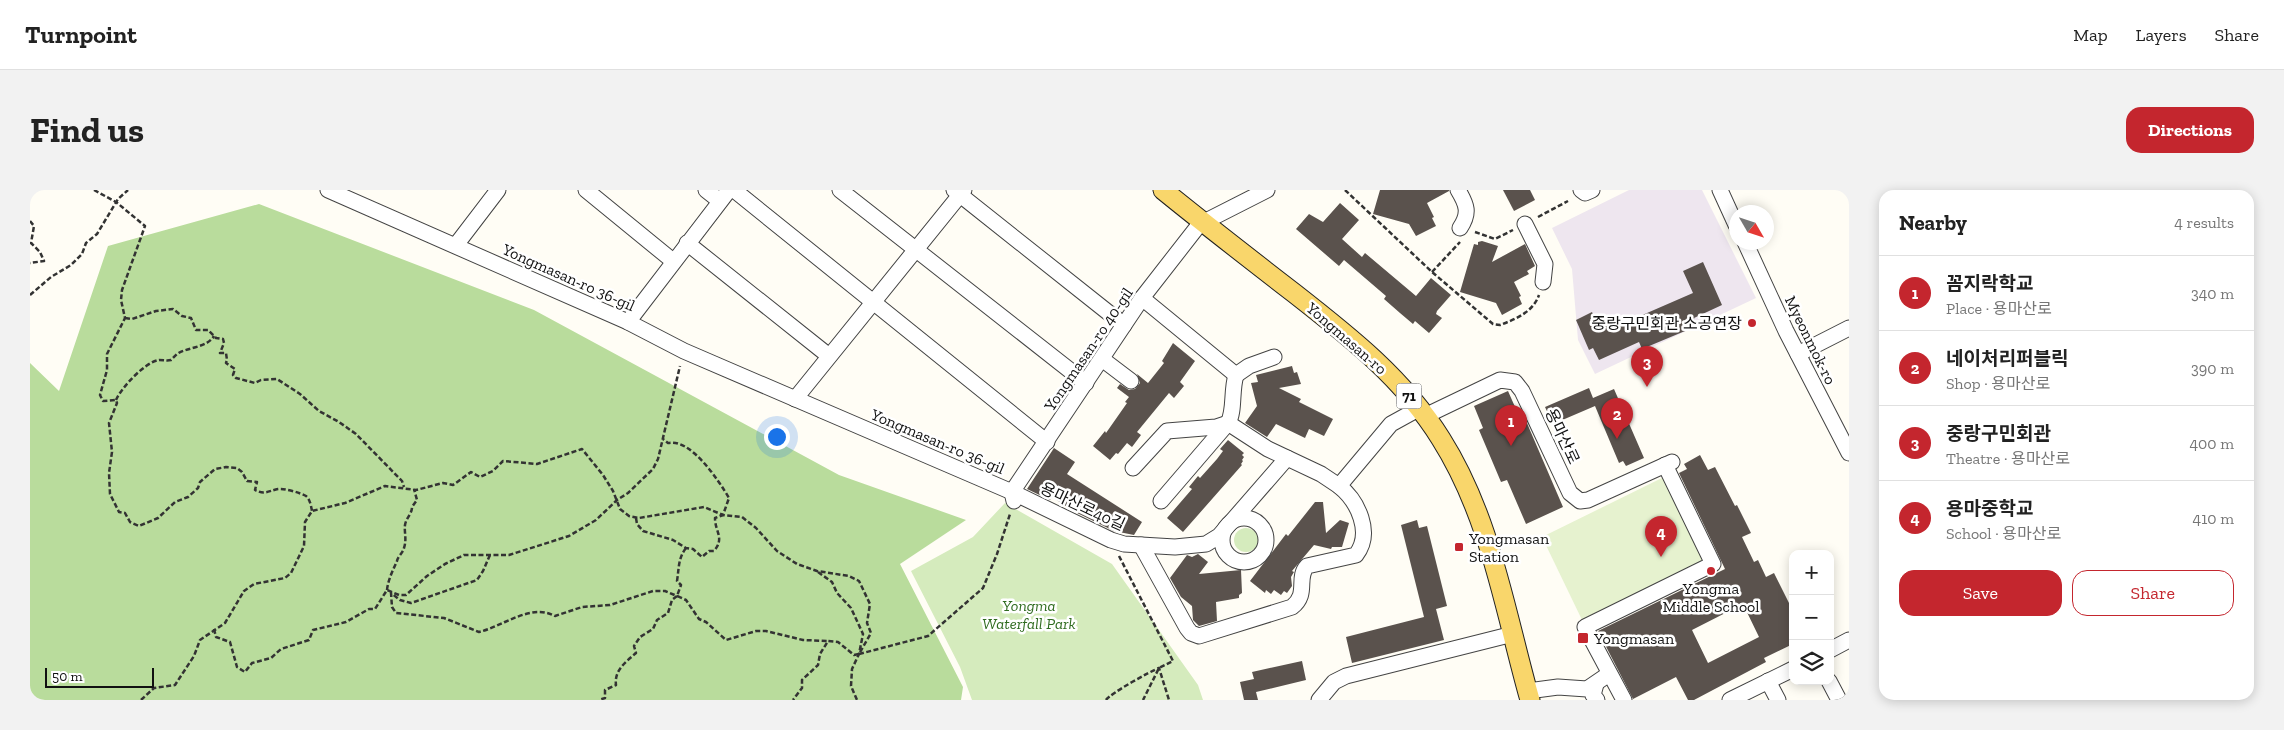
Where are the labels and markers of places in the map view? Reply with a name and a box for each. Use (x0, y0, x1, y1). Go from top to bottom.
place label: 중랑구민회관 소공연장 (1591, 314, 1742, 333)
marker: 중랑구민회관 소공연장 (1746, 317, 1758, 329)
pin: 3 (1631, 346, 1663, 387)
pin: 2 (1601, 398, 1633, 439)
pin: 1 (1495, 405, 1527, 446)
pin: 4 (1645, 516, 1677, 557)
place label: Yongmasan Station (1468, 529, 1550, 566)
marker: Yongmasan Station (1453, 541, 1465, 553)
marker: Yongma Middle School (1705, 565, 1717, 577)
place label: Yongma Middle School (1662, 579, 1760, 616)
place label: Yongmasan (1593, 629, 1675, 648)
marker: Yongmasan (1576, 631, 1590, 645)

